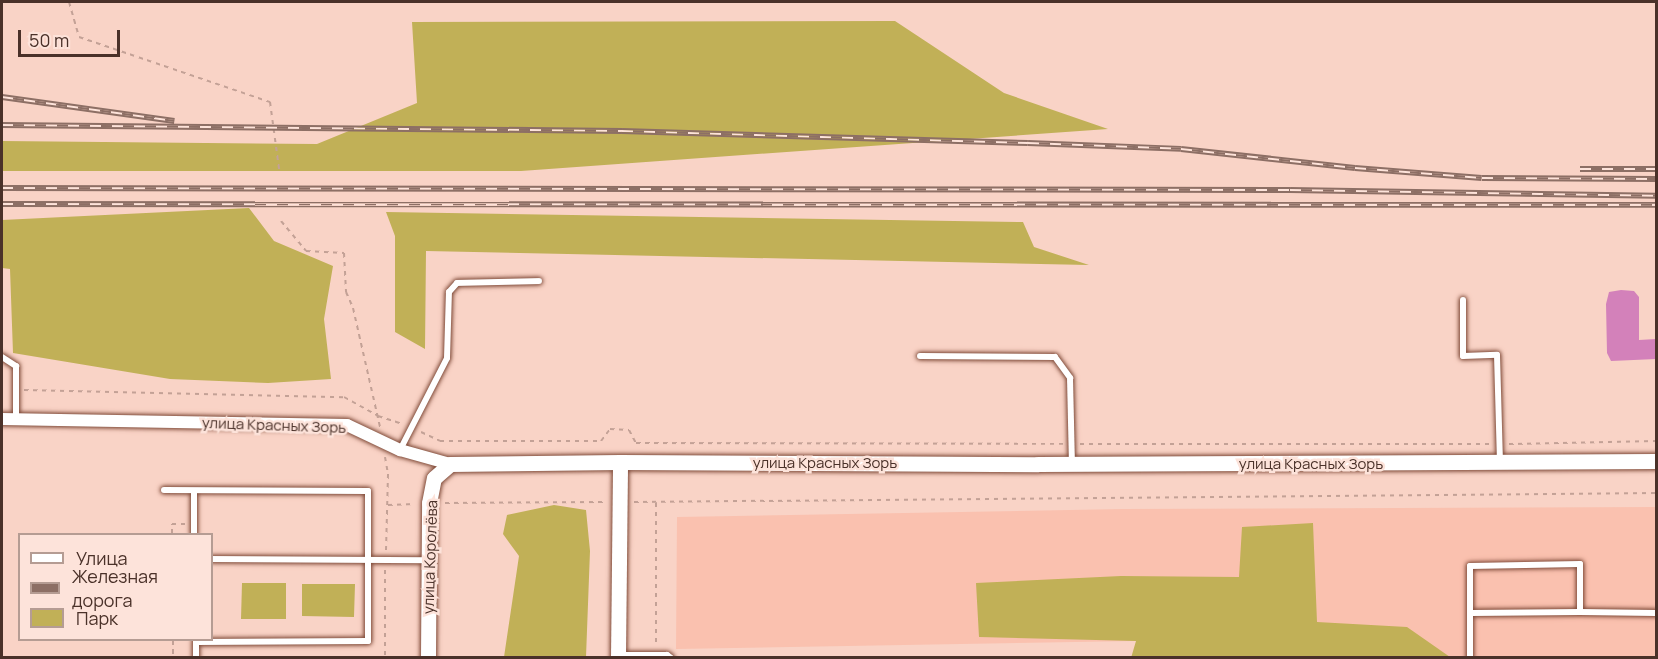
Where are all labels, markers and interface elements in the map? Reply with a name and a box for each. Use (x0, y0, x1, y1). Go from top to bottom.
scale bar (21, 18, 123, 56)
text: 50 m (29, 28, 69, 52)
street label: улица Красных Зорь (202, 413, 346, 437)
street label: улица Красных Зорь (753, 454, 897, 472)
street label: улица Красных Зорь (1239, 455, 1383, 473)
street label: улица Королёва (419, 500, 441, 614)
legend (18, 533, 213, 641)
text: Улица (76, 546, 128, 570)
text: Железная дорога (72, 564, 158, 612)
text: Парк (76, 606, 118, 630)

